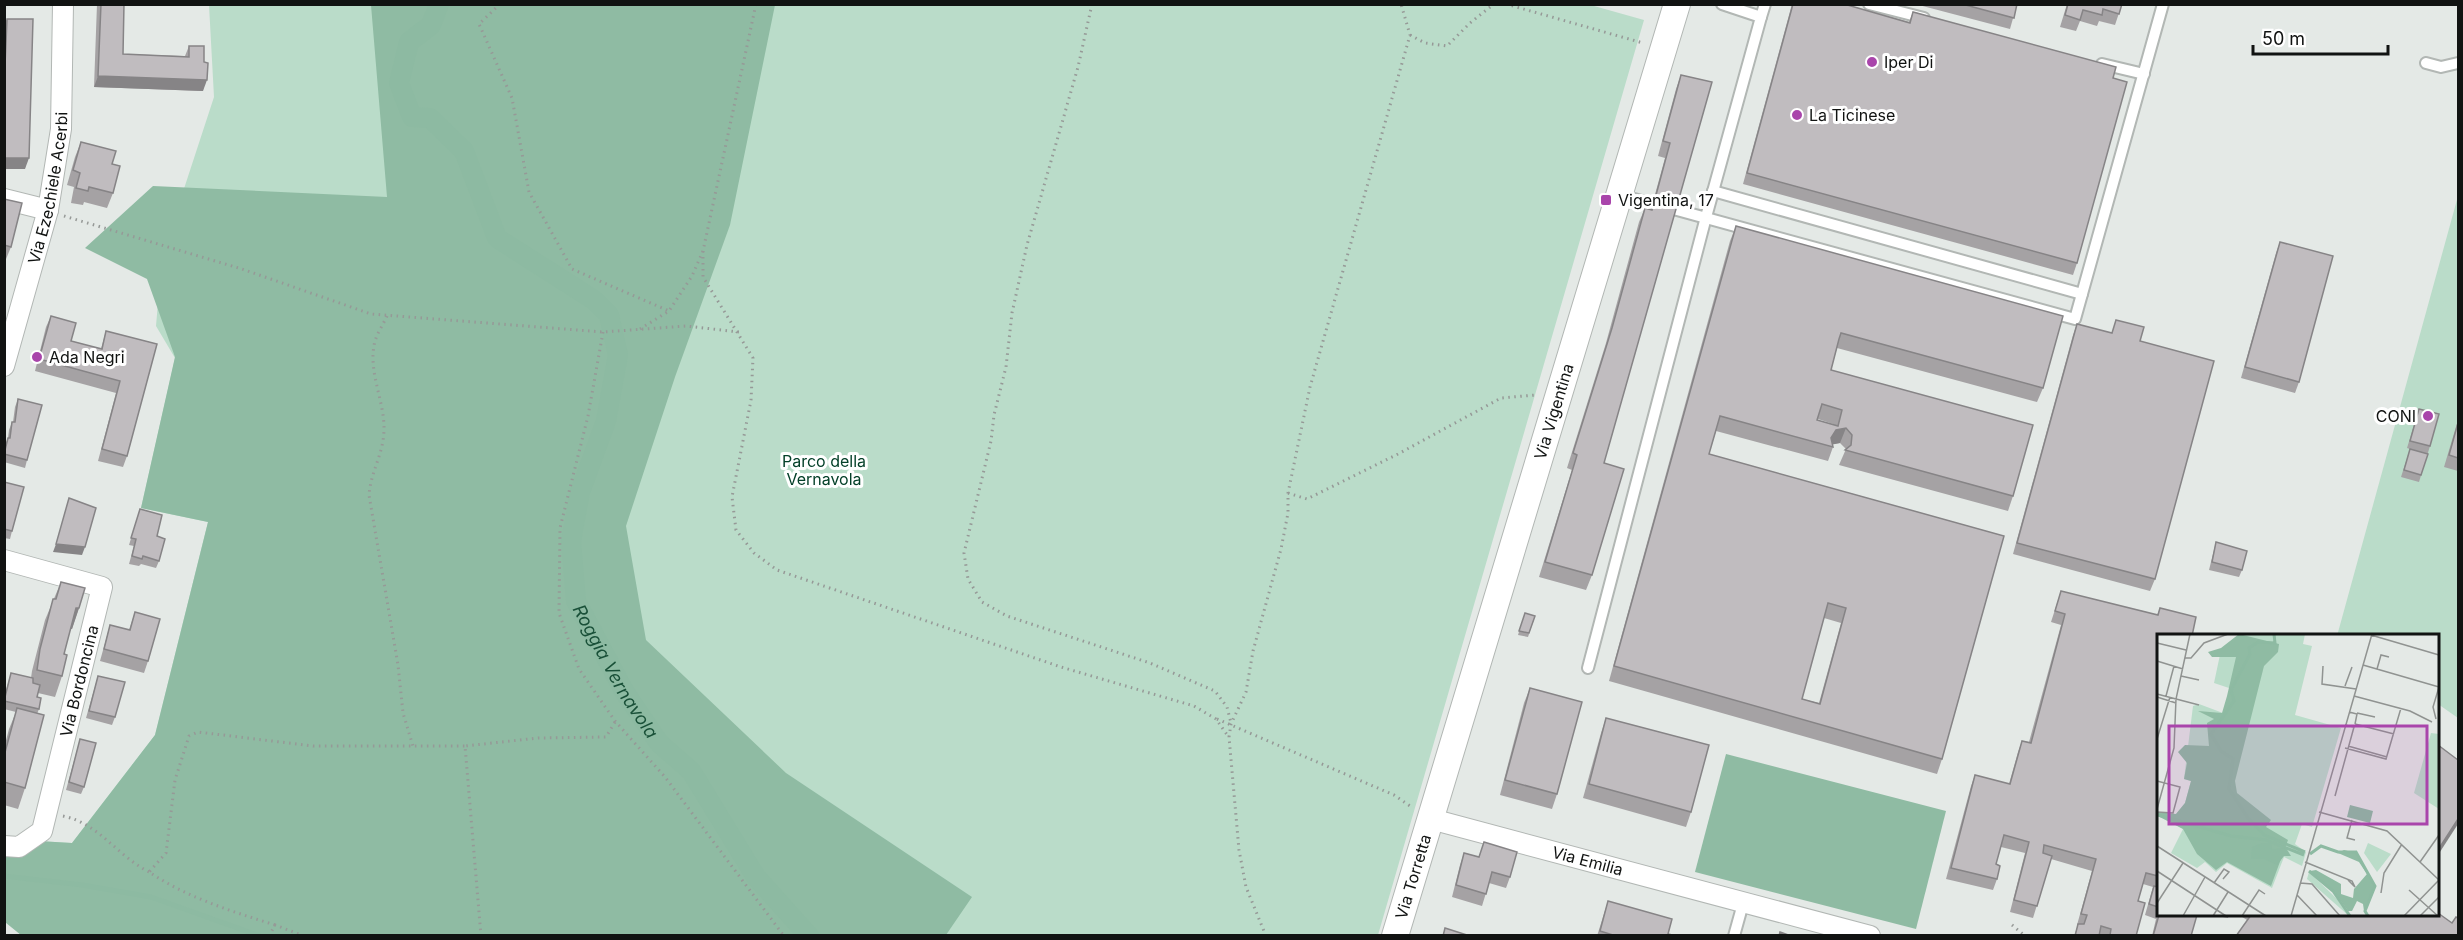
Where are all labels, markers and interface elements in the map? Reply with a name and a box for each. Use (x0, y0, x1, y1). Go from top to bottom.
scale bar (2253, 18, 2388, 56)
text: 50 m (2262, 28, 2305, 49)
place label: Iper Di (1884, 52, 1933, 72)
marker: Iper Di (1865, 55, 1879, 69)
place label: La Ticinese (1809, 105, 1895, 125)
marker: La Ticinese (1790, 108, 1804, 122)
street label: Via Ezechiele Acerbi (23, 111, 71, 266)
place label: Vigentina, 17 (1618, 190, 1714, 210)
marker: Vigentina, 17 (1599, 193, 1613, 207)
place label: Ada Negri (49, 347, 125, 367)
marker: Ada Negri (30, 350, 44, 364)
street label: Via Vigentina (1530, 361, 1578, 462)
place label: CONI (2376, 406, 2416, 426)
marker: CONI (2421, 409, 2435, 423)
park label: Parco della Vernavola (782, 451, 866, 489)
water label: Roggia Vernavola (569, 600, 663, 742)
street label: Via Bordoncina (55, 623, 103, 739)
inset map (2157, 634, 2439, 916)
street label: Via Torretta (1391, 832, 1435, 921)
street label: Via Emilia (1550, 842, 1625, 880)

